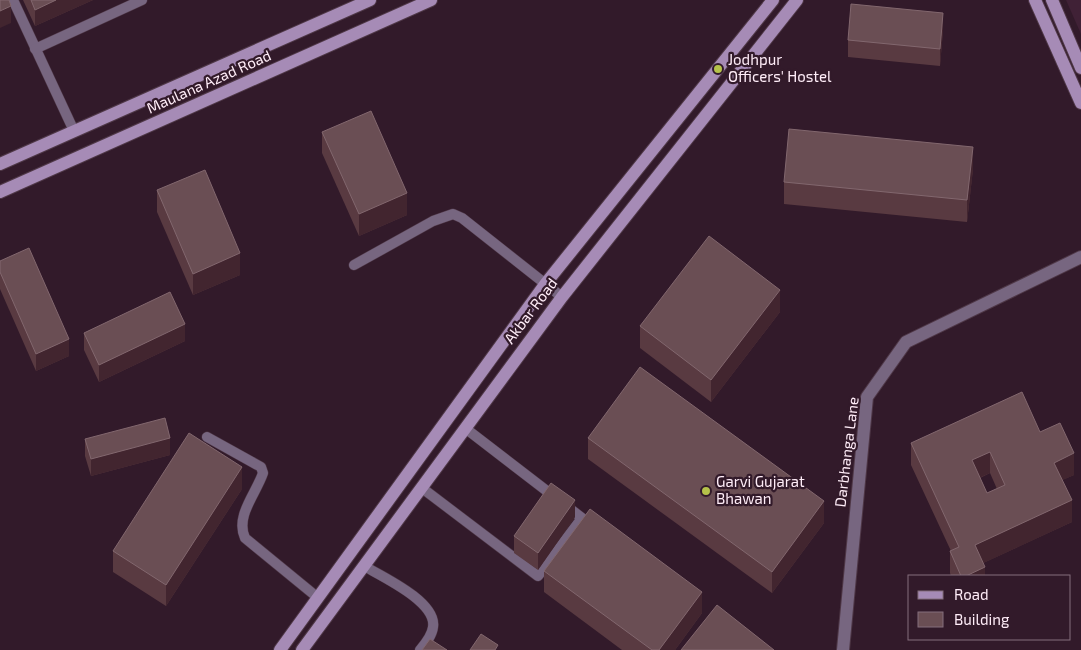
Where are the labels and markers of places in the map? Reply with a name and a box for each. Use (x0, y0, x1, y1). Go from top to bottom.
place label: Jodhpur Officers' Hostel (728, 50, 832, 85)
marker: Jodhpur Officers' Hostel (712, 63, 724, 75)
place label: Garvi Gujarat Bhawan (716, 472, 805, 507)
marker: Garvi Gujarat Bhawan (700, 485, 712, 497)

